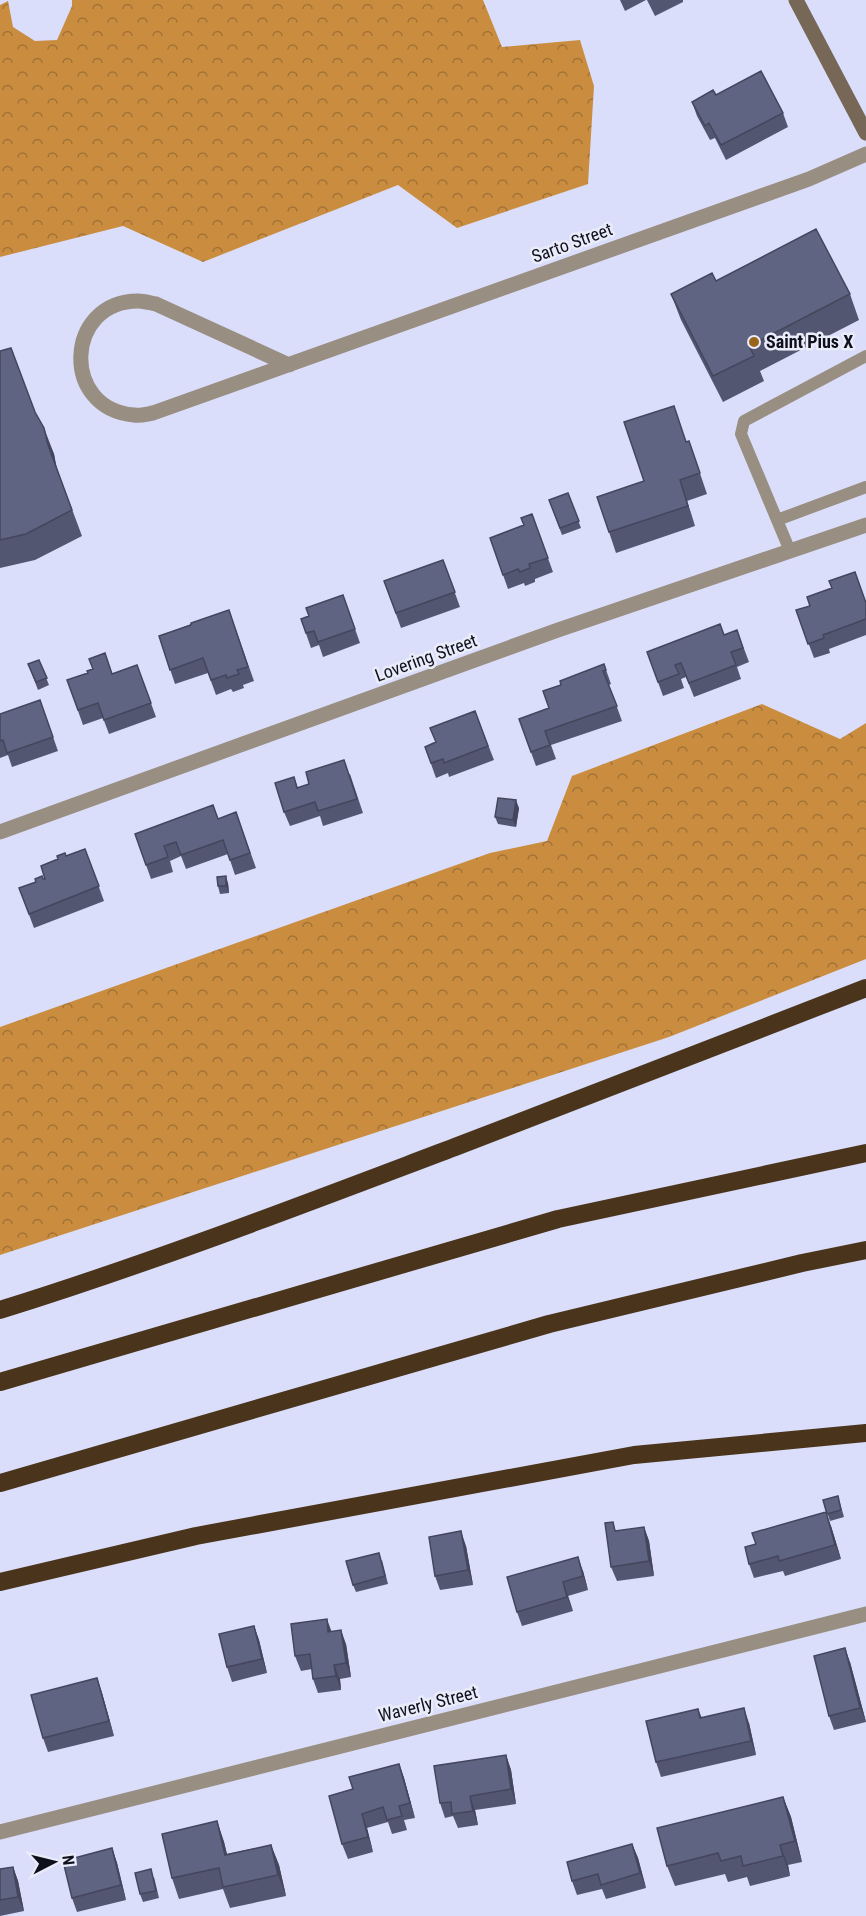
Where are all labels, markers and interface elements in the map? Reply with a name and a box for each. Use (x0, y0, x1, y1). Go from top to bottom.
street label: Sarto Street (529, 218, 615, 267)
place label: Saint Pius X (766, 331, 853, 352)
marker: Saint Pius X (747, 335, 761, 349)
street label: Lovering Street (372, 629, 480, 686)
street label: Waverly Street (376, 1681, 480, 1726)
north arrow (24, 1832, 84, 1892)
text: N (58, 1854, 78, 1866)

